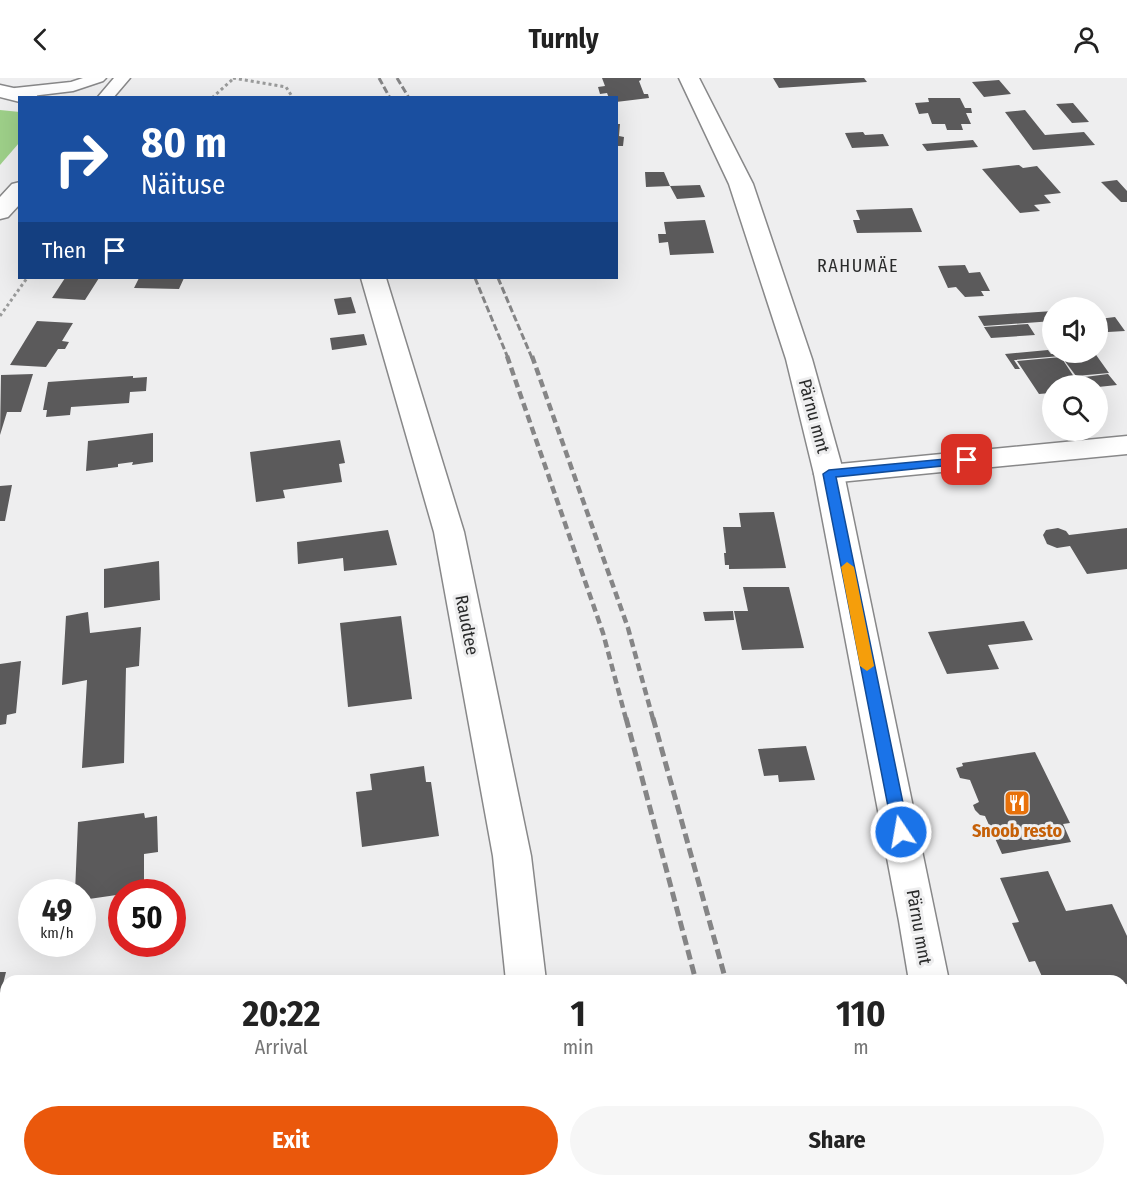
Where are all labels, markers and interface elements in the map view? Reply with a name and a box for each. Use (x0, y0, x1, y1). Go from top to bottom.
icon: back (24, 23, 57, 56)
text: Turnly (528, 23, 599, 55)
icon: person (1070, 23, 1103, 56)
text: 80 m (141, 118, 227, 168)
icon: right (42, 120, 120, 198)
text: Näituse (141, 169, 225, 201)
icon: arrive (98, 234, 131, 267)
text: Then (42, 237, 86, 264)
district label: RAHUMÄE (817, 255, 899, 277)
map controls (1042, 297, 1108, 441)
button: sound (1042, 297, 1108, 363)
button: search (1042, 375, 1108, 441)
street label: Pärnu mnt (794, 376, 834, 456)
pin (941, 434, 992, 485)
icon: arrive (950, 443, 983, 476)
street label: Raudtee (450, 593, 484, 657)
restaurant icon: Snoob resto (1002, 788, 1032, 818)
position arrow (869, 800, 933, 864)
place label: Snoob resto (972, 820, 1063, 842)
speed limit sign: 50 (108, 879, 186, 957)
street label: Pärnu mnt (902, 888, 936, 966)
text: 49 (42, 893, 72, 929)
text: km/h (40, 924, 74, 942)
text: 20:22 (242, 992, 320, 1036)
text: 1 (571, 992, 586, 1036)
text: 110 (836, 992, 886, 1036)
text: Arrival (255, 1035, 308, 1059)
text: min (563, 1035, 594, 1059)
text: m (853, 1035, 869, 1059)
button: Exit (24, 1106, 558, 1175)
button: Share (570, 1106, 1104, 1175)

